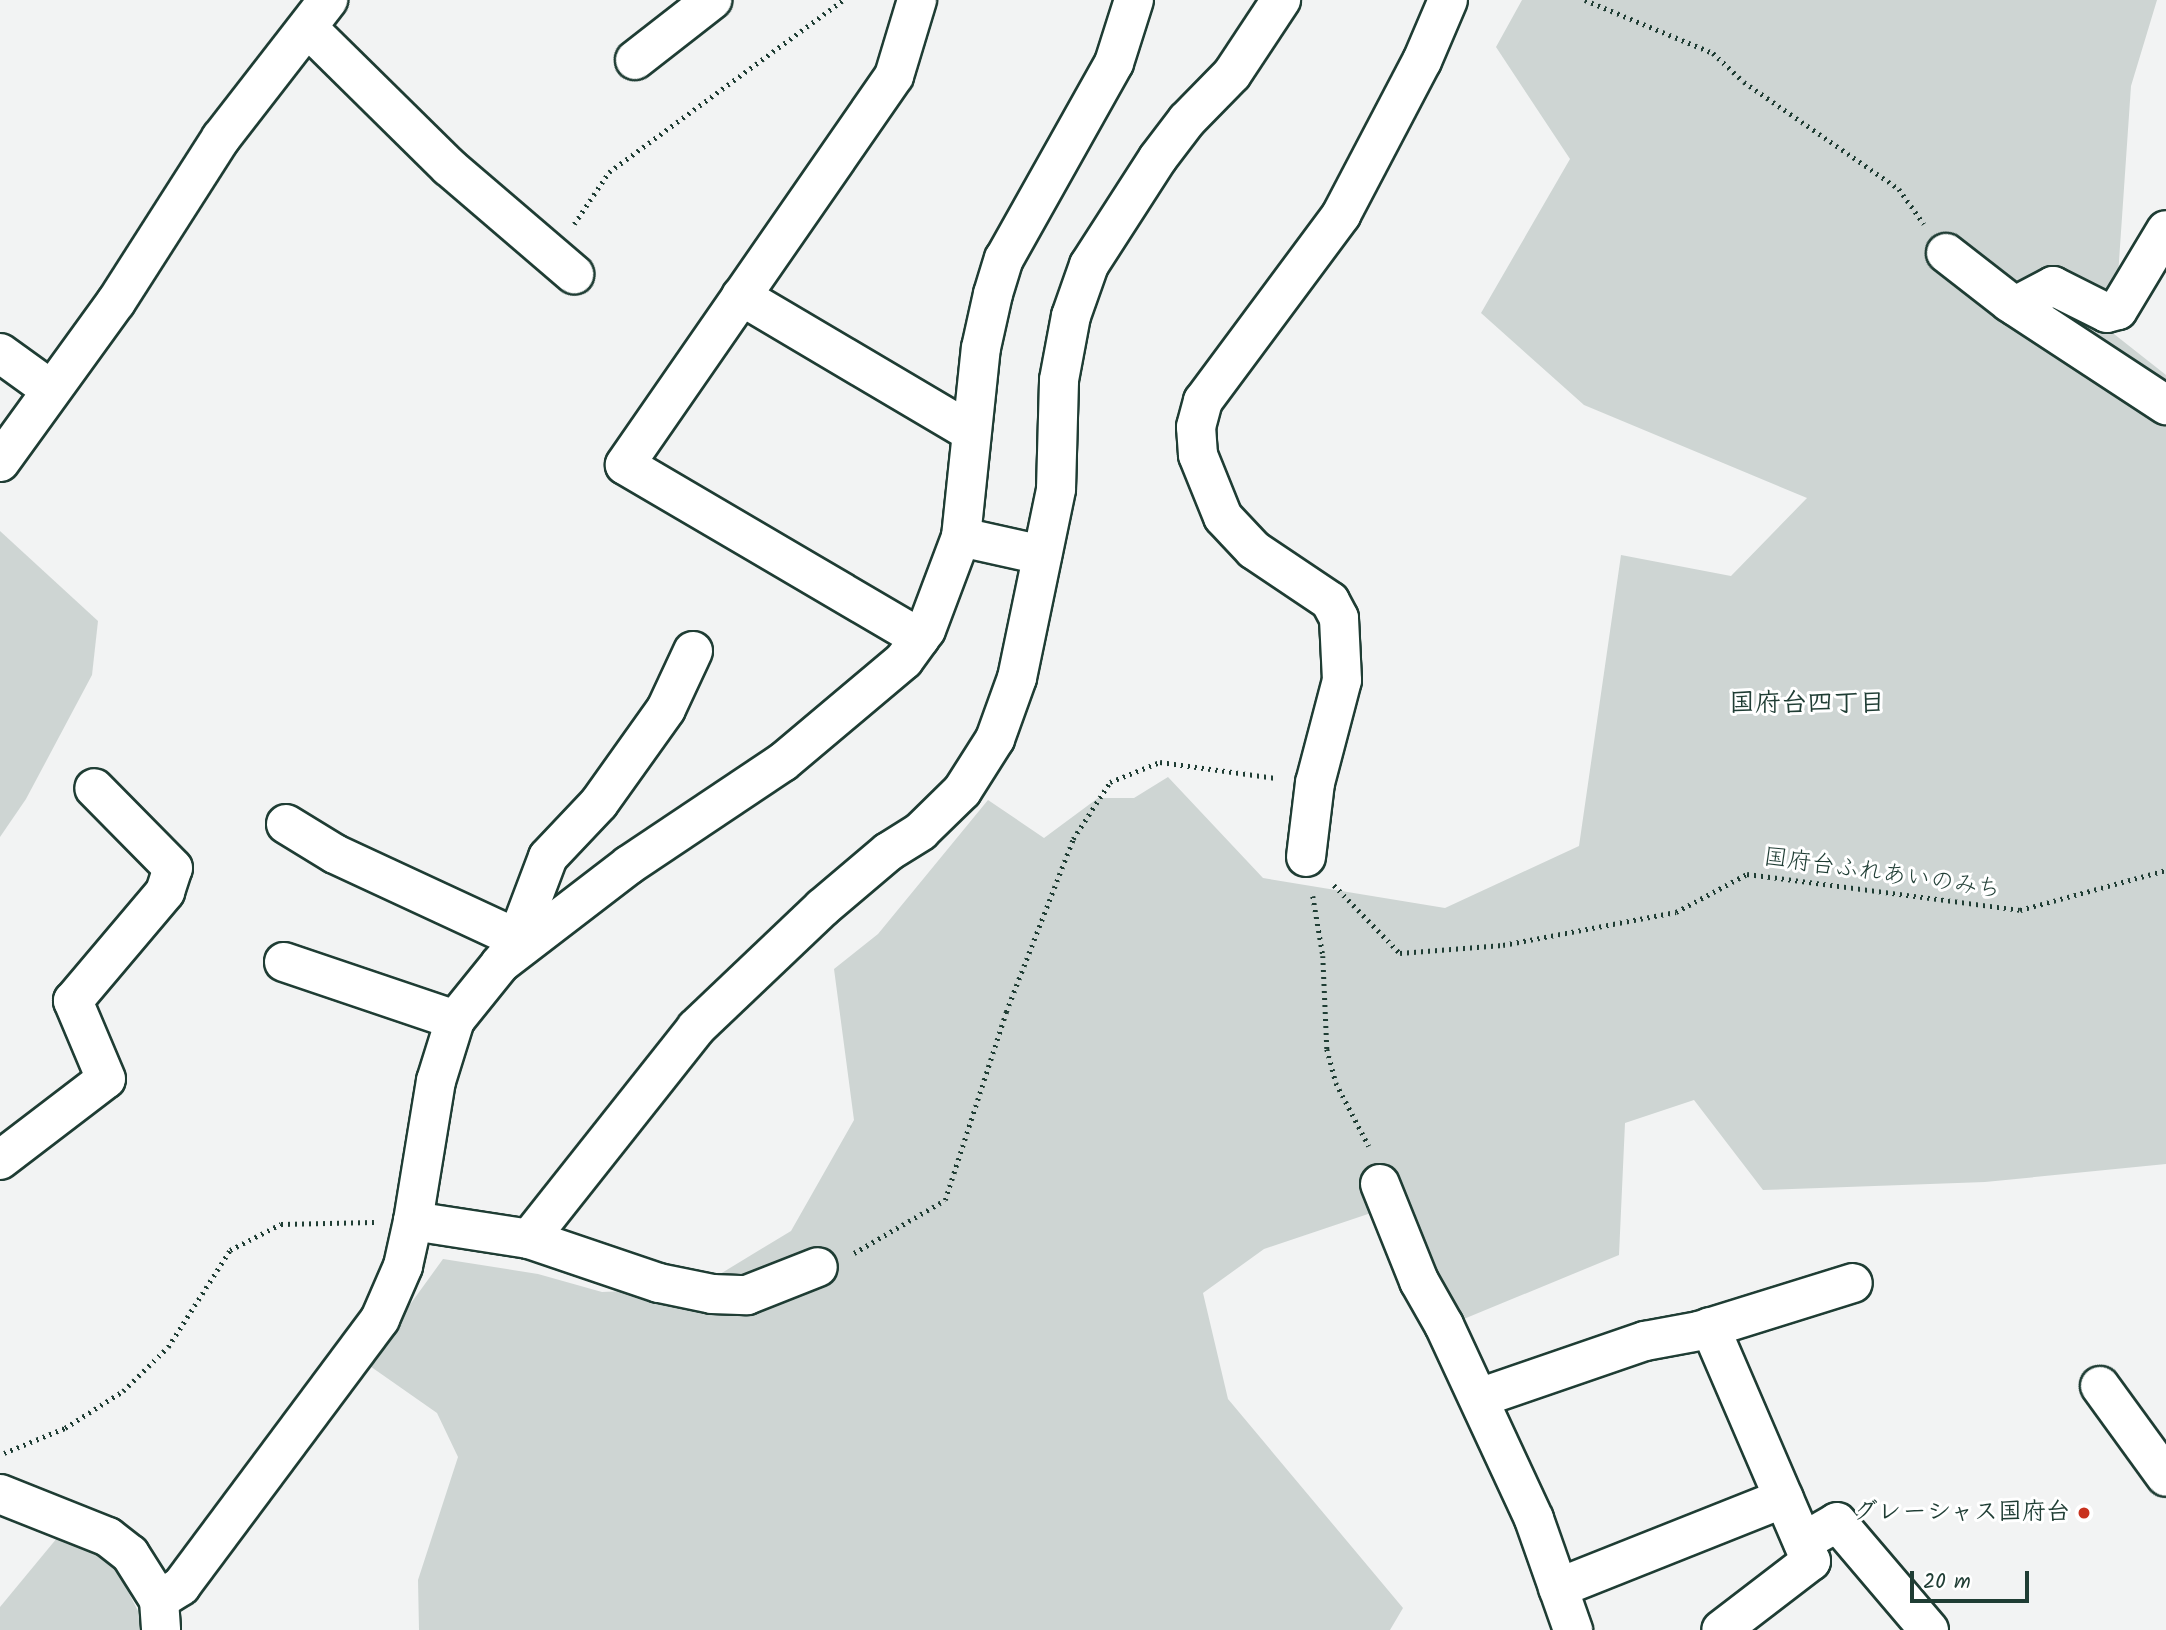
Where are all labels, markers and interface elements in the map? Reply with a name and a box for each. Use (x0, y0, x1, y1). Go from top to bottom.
district label: 国府台四丁目 (1729, 689, 1885, 721)
street label: 国府台ふれあいのみち (1761, 843, 2003, 905)
place label: グレーシャス国府台 (1853, 1499, 2070, 1527)
marker: グレーシャス国府台 (2076, 1505, 2092, 1521)
scale bar (1914, 1556, 2033, 1600)
text: 20 m (1923, 1566, 1971, 1599)

